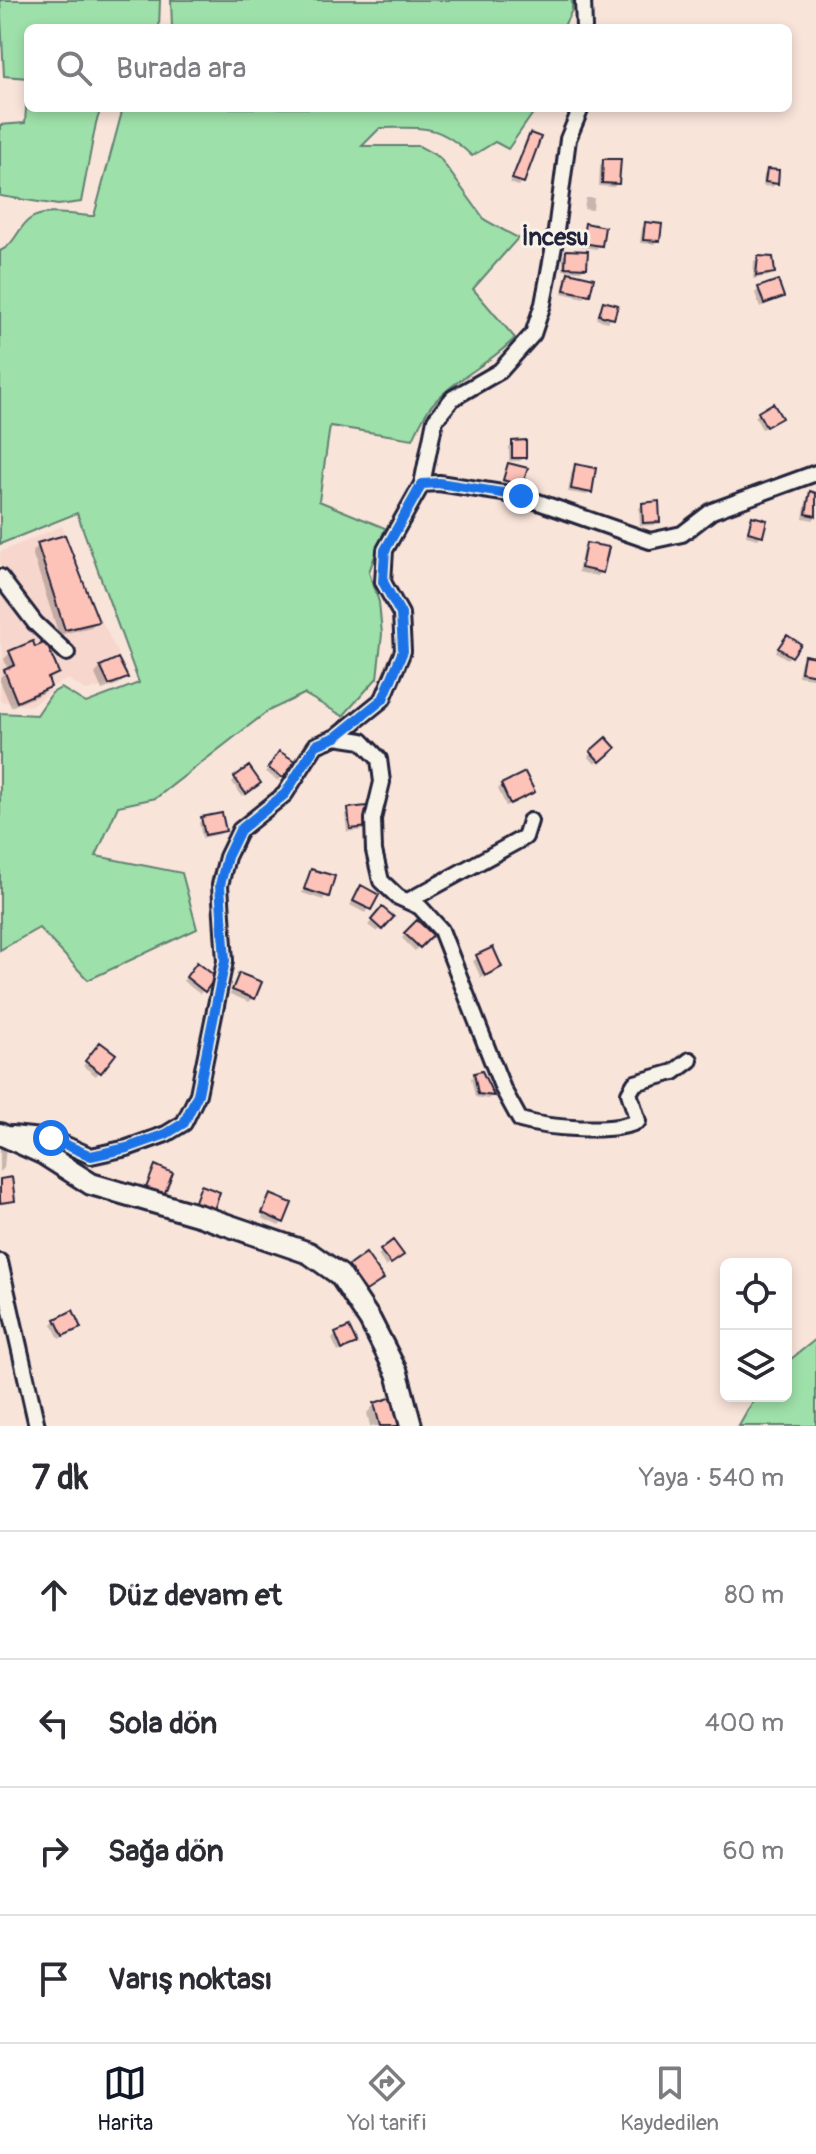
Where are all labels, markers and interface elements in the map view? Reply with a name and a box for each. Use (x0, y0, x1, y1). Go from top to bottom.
search box (24, 24, 792, 112)
icon: search (52, 46, 96, 90)
text: Burada ara (116, 50, 247, 87)
district label: İncesu (522, 223, 588, 252)
route end (503, 478, 539, 514)
route start (33, 1120, 69, 1156)
map controls (720, 1258, 792, 1402)
button: locate (720, 1258, 792, 1330)
button: layers (720, 1330, 792, 1402)
text: 7 dk (32, 1457, 88, 1500)
text: Yaya · 540 m (639, 1462, 784, 1494)
icon: ahead (32, 1573, 76, 1617)
text: Düz devam et (108, 1577, 282, 1614)
text: 80 m (724, 1579, 784, 1611)
icon: left (32, 1701, 76, 1745)
text: Sola dön (108, 1705, 217, 1742)
text: 400 m (705, 1707, 784, 1739)
icon: right (32, 1829, 76, 1873)
text: Sağa dön (108, 1833, 224, 1870)
text: 60 m (722, 1835, 784, 1867)
icon: arrive (32, 1957, 76, 2001)
text: Varış noktası (108, 1961, 272, 1998)
tab: Harita (97, 2061, 153, 2137)
tab: Yol tarifi (347, 2061, 426, 2137)
tab: Kaydedilen (620, 2061, 719, 2137)

